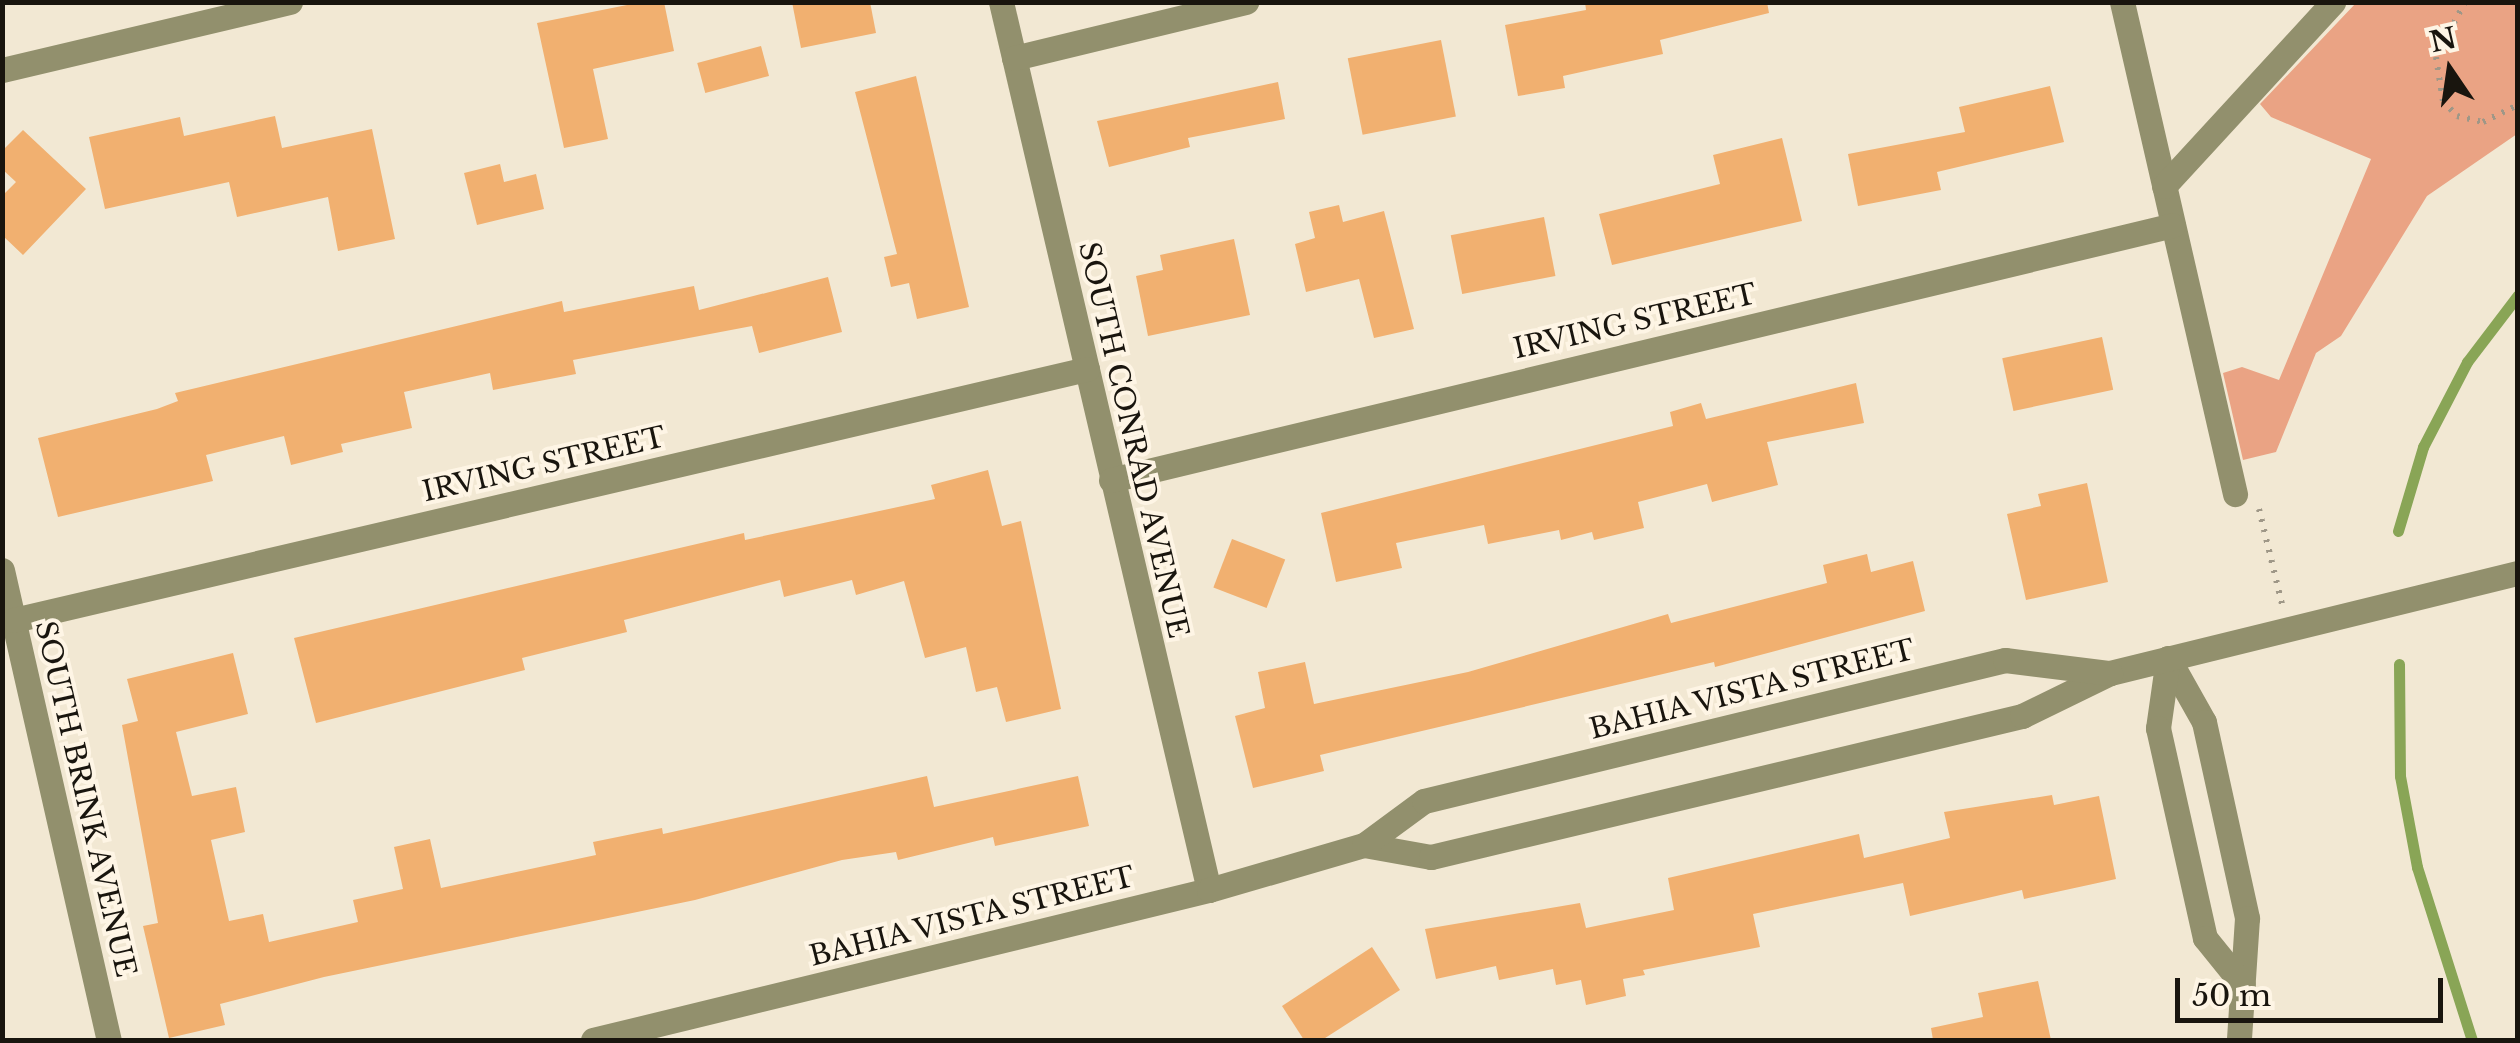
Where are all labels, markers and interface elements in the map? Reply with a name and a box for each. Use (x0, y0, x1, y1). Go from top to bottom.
north arrow (2400, 20, 2500, 120)
text: N (2426, 20, 2460, 60)
street label: SOUTH CONRAD AVENUE (1071, 238, 1195, 642)
street label: IRVING STREET (1510, 278, 1760, 366)
street label: IRVING STREET (419, 421, 669, 509)
street label: SOUTH BRINK AVENUE (27, 617, 143, 981)
street label: BAHIA VISTA STREET (1584, 633, 1920, 747)
street label: BAHIA VISTA STREET (804, 860, 1140, 974)
scale bar (2180, 958, 2448, 1020)
text: 50 m (2192, 977, 2271, 1014)

